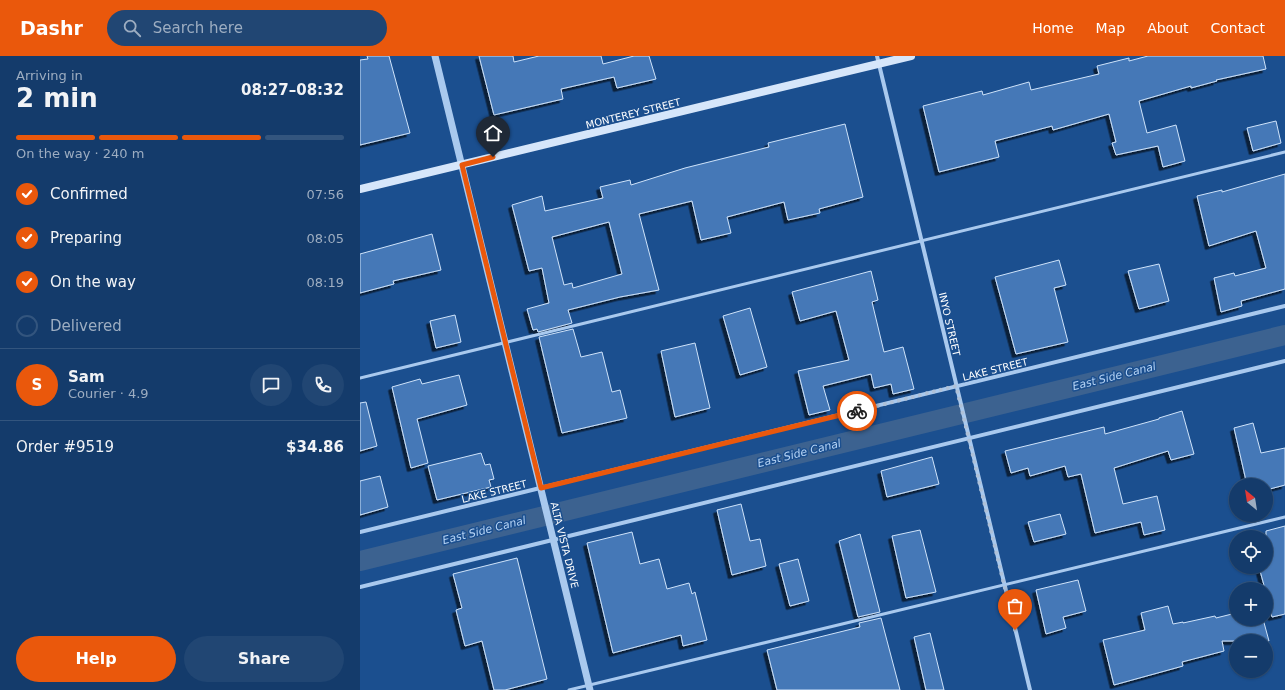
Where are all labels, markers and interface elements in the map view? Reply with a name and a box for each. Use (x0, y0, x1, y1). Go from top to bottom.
search box (107, 10, 387, 46)
text: Dashr (20, 17, 83, 39)
icon: search (121, 17, 143, 39)
text: Search here (153, 19, 243, 37)
text: Home (1032, 20, 1074, 36)
text: Map (1096, 20, 1125, 36)
text: About (1147, 20, 1189, 36)
text: Contact (1211, 20, 1265, 36)
text: Arriving in (16, 68, 83, 83)
text: 08:27–08:32 (241, 81, 344, 99)
text: 2 min (16, 83, 98, 113)
street label: MONTEREY STREET (585, 96, 682, 131)
pin (476, 116, 510, 157)
icon: home (482, 122, 504, 144)
text: On the way · 240 m (16, 146, 144, 161)
icon: check (16, 183, 38, 205)
text: Confirmed (50, 185, 128, 203)
text: 07:56 (307, 187, 344, 202)
icon: check (16, 227, 38, 249)
text: Preparing (50, 229, 122, 247)
text: 08:05 (307, 231, 344, 246)
icon: check (16, 271, 38, 293)
text: On the way (50, 273, 136, 291)
text: 08:19 (307, 275, 344, 290)
street label: INYO STREET (937, 291, 962, 358)
text: Delivered (50, 317, 122, 335)
street label: LAKE STREET (961, 356, 1030, 383)
water label: East Side Canal (1071, 360, 1157, 393)
button: chat (250, 364, 292, 406)
button: phone (302, 364, 344, 406)
text: Sam (68, 368, 105, 386)
text: S (32, 376, 42, 394)
text: Courier · 4.9 (68, 386, 149, 401)
courier (837, 391, 877, 431)
icon: bike (846, 400, 868, 422)
water label: East Side Canal (756, 437, 842, 470)
text: Order #9519 (16, 438, 114, 456)
text: $34.86 (286, 438, 344, 456)
street label: LAKE STREET (460, 478, 529, 505)
north arrow (1229, 478, 1273, 522)
map controls (1229, 478, 1273, 678)
street label: ALTA VISTA DRIVE (548, 501, 581, 589)
water label: East Side Canal (441, 514, 527, 547)
button: locate (1229, 530, 1273, 574)
button: + (1229, 582, 1273, 626)
pin (998, 589, 1032, 630)
icon: bag (1004, 595, 1026, 617)
button: − (1229, 634, 1273, 678)
button: Help (16, 636, 176, 682)
button: Share (184, 636, 344, 682)

